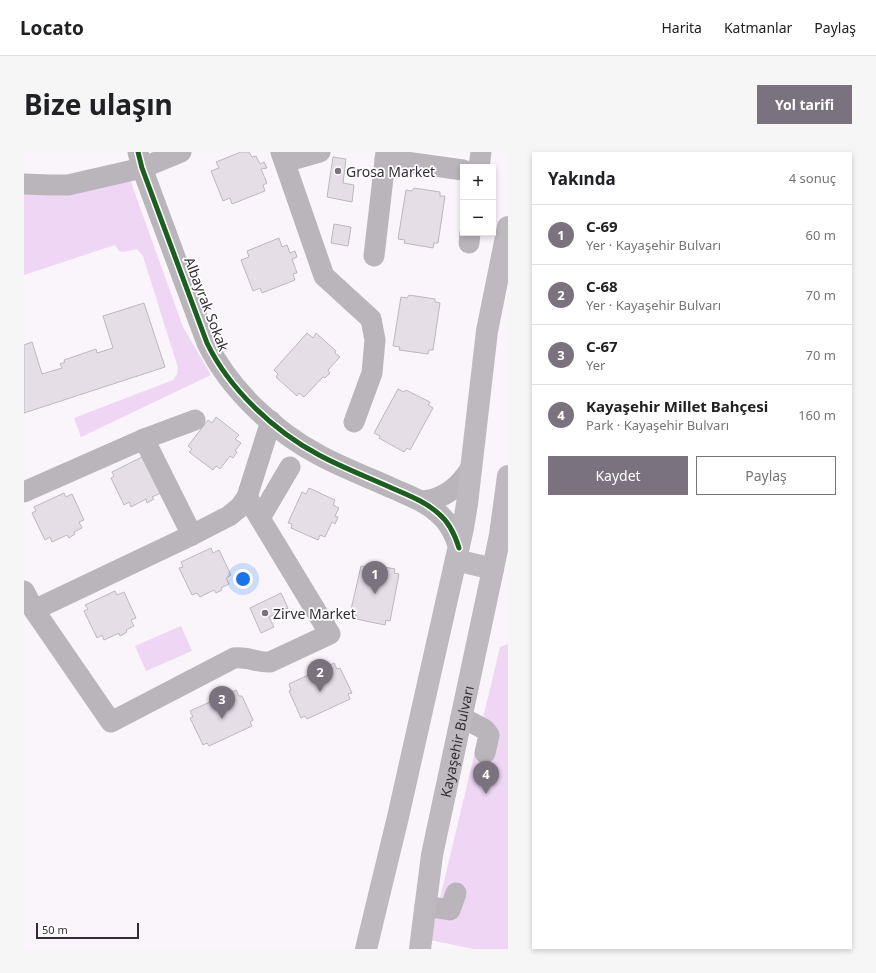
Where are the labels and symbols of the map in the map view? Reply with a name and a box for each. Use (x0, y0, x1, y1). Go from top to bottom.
place label: Grosa Market (346, 162, 435, 181)
marker: Grosa Market (333, 166, 343, 176)
street label: Albayrak Sokak (180, 254, 234, 354)
pin: 1 (362, 561, 388, 594)
your location (233, 569, 253, 589)
place label: Zirve Market (273, 604, 356, 623)
marker: Zirve Market (260, 608, 270, 618)
pin: 2 (307, 659, 333, 692)
street label: Kayaşehir Bulvarı (435, 684, 477, 799)
pin: 3 (209, 686, 235, 719)
pin: 4 (473, 761, 499, 794)
scale bar (36, 921, 139, 940)

